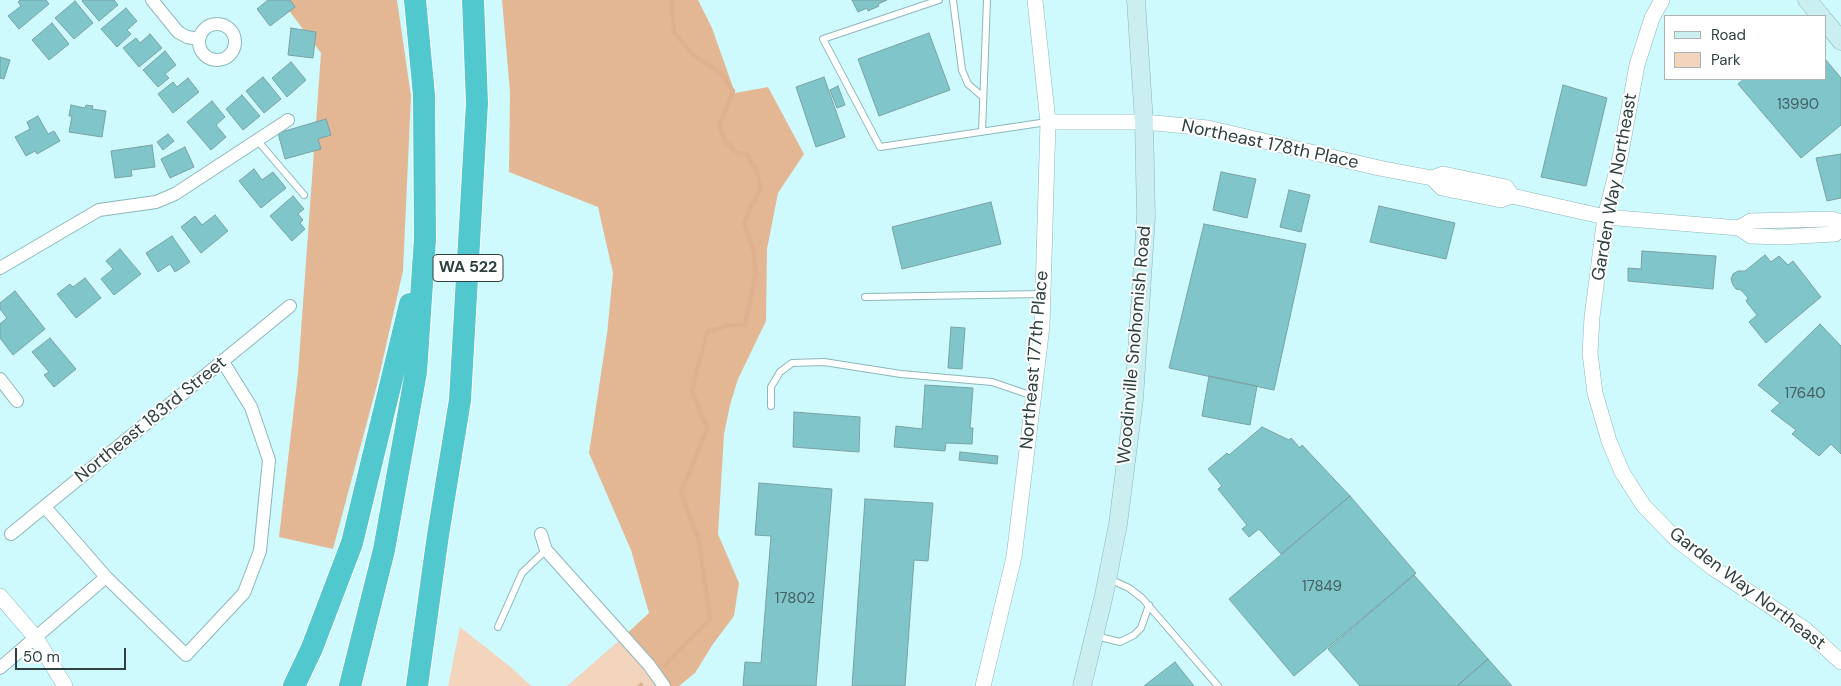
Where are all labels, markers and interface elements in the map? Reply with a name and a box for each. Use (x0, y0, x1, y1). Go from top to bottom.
legend (1664, 15, 1826, 80)
text: Road (1711, 25, 1746, 45)
text: Park (1711, 50, 1741, 70)
street label: Garden Way Northeast (1588, 92, 1642, 282)
house number: 13990 (1777, 96, 1819, 114)
street label: Northeast 178th Place (1179, 116, 1361, 174)
street label: Woodinville Snohomish Road (1114, 225, 1156, 465)
road number: WA 522 (433, 254, 503, 282)
street label: Northeast 177th Place (1016, 270, 1054, 450)
street label: Northeast 183rd Street (71, 352, 231, 488)
house number: 17640 (1784, 385, 1826, 403)
street label: Garden Way Northeast (1665, 523, 1829, 655)
house number: 17849 (1302, 578, 1342, 596)
house number: 17802 (775, 590, 815, 608)
scale bar (18, 638, 129, 670)
text: 50 m (23, 647, 60, 667)

